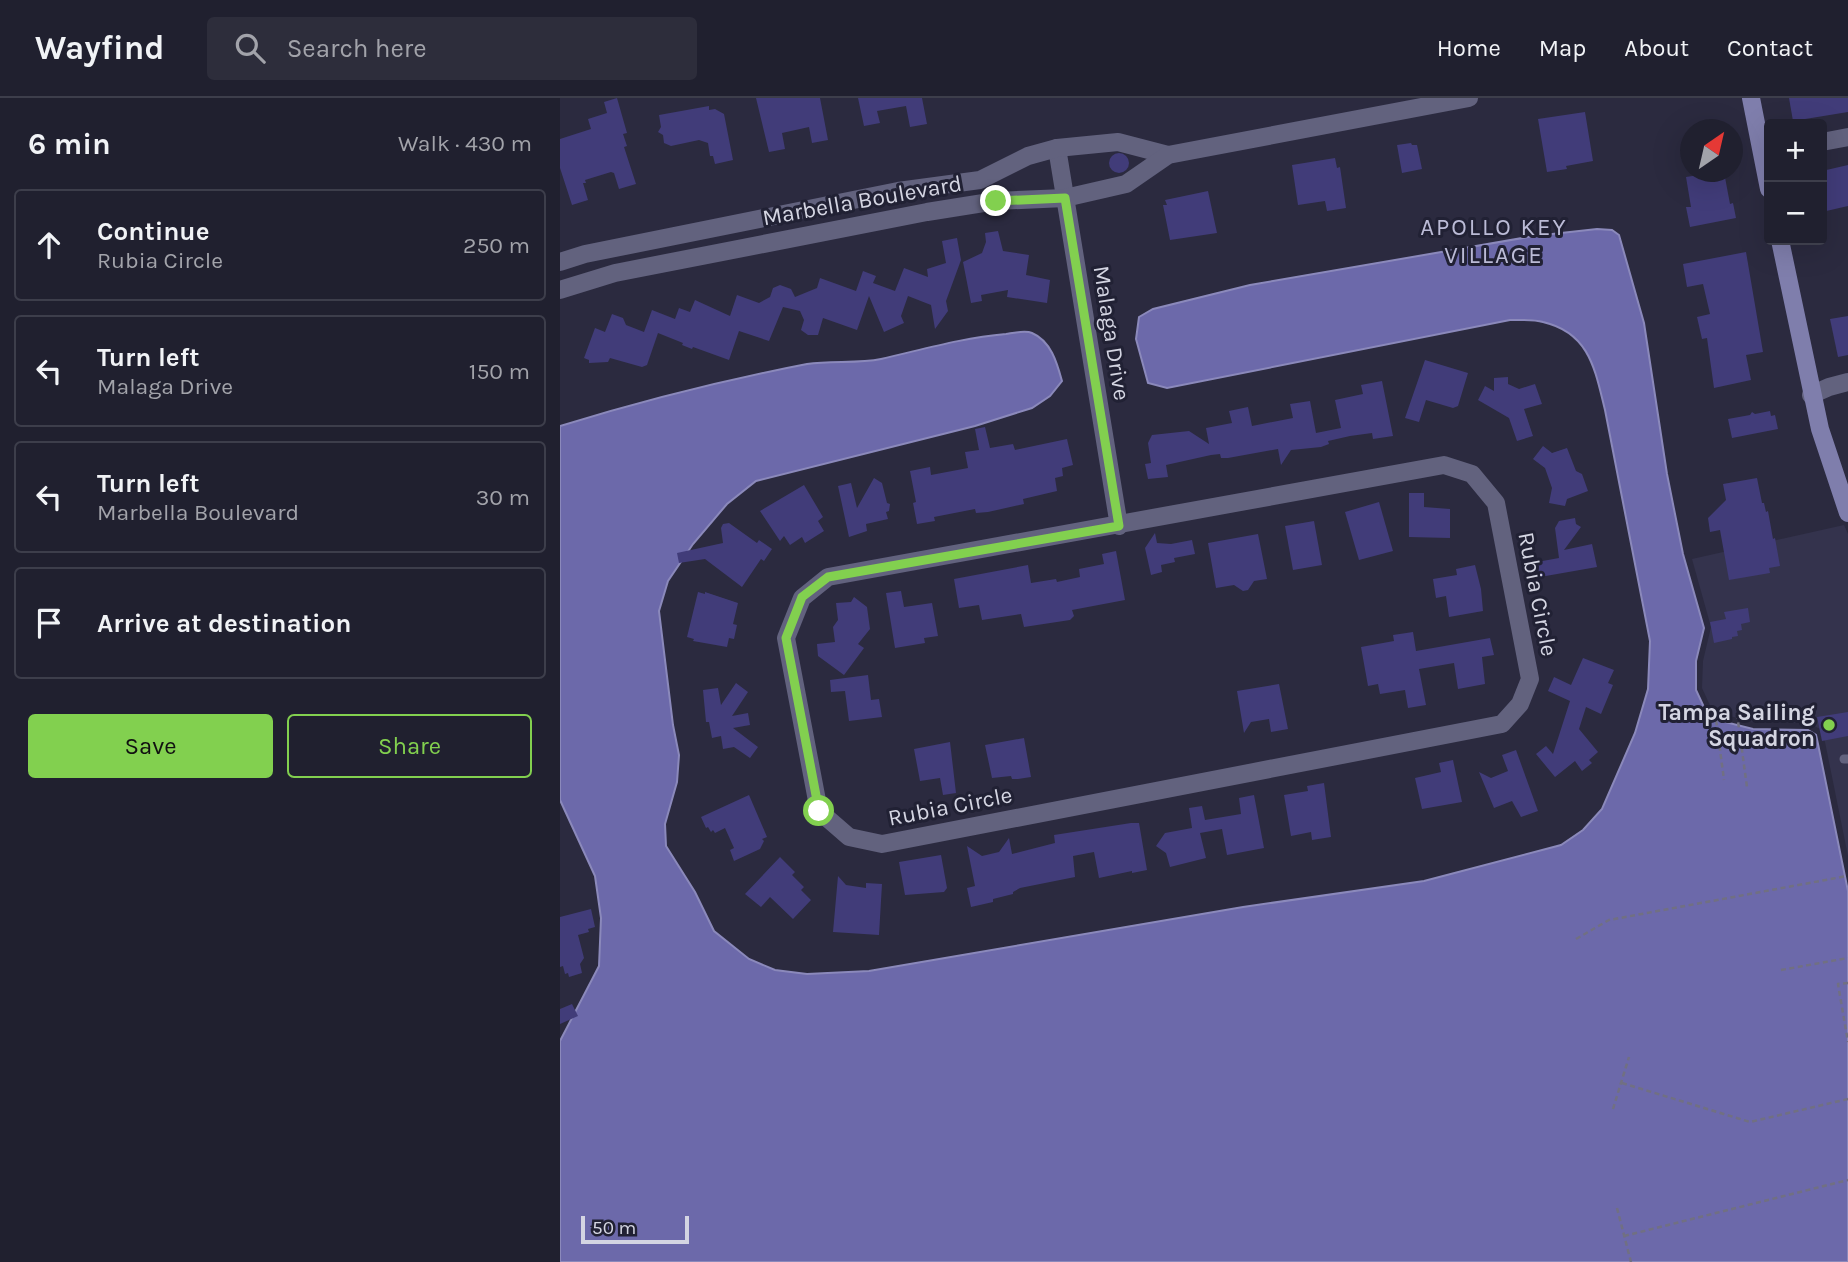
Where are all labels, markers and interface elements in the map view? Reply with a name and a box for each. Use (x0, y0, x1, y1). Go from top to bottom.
search box (207, 17, 697, 80)
text: Wayfind (35, 29, 165, 67)
icon: search (231, 29, 269, 67)
text: Search here (287, 33, 426, 64)
text: Home (1437, 34, 1501, 62)
text: Map (1539, 34, 1586, 62)
text: About (1624, 34, 1689, 62)
text: Contact (1727, 34, 1813, 62)
north arrow (1680, 119, 1743, 182)
map controls (1764, 119, 1827, 245)
button: + (1764, 119, 1827, 182)
text: 6 min (28, 126, 111, 162)
text: Walk · 430 m (398, 130, 532, 157)
street label: Marbella Boulevard (760, 170, 964, 231)
button: − (1764, 182, 1827, 245)
route end (980, 185, 1011, 216)
district label: APOLLO KEY VILLAGE (1420, 213, 1568, 269)
text: Continue (97, 216, 209, 247)
icon: ahead (30, 226, 68, 264)
text: 250 m (463, 232, 530, 259)
text: Rubia Circle (97, 247, 223, 274)
street label: Malaga Drive (1088, 264, 1135, 402)
text: Turn left (97, 342, 199, 373)
icon: left (30, 352, 68, 390)
text: 150 m (469, 358, 530, 385)
text: Malaga Drive (97, 373, 233, 400)
text: Turn left (97, 468, 199, 499)
icon: left (30, 478, 68, 516)
text: 30 m (476, 484, 530, 511)
text: Marbella Boulevard (97, 499, 299, 526)
street label: Rubia Circle (1512, 530, 1563, 659)
icon: arrive (30, 604, 68, 642)
text: Arrive at destination (97, 608, 351, 639)
place label: Tampa Sailing Squadron (1658, 699, 1815, 752)
button: Save (28, 714, 273, 778)
button: Share (287, 714, 532, 778)
marker: Tampa Sailing Squadron (1821, 717, 1837, 733)
street label: Rubia Circle (886, 781, 1015, 832)
route start (803, 795, 834, 826)
scale bar (581, 1213, 690, 1245)
text: 50 m (592, 1217, 636, 1239)

